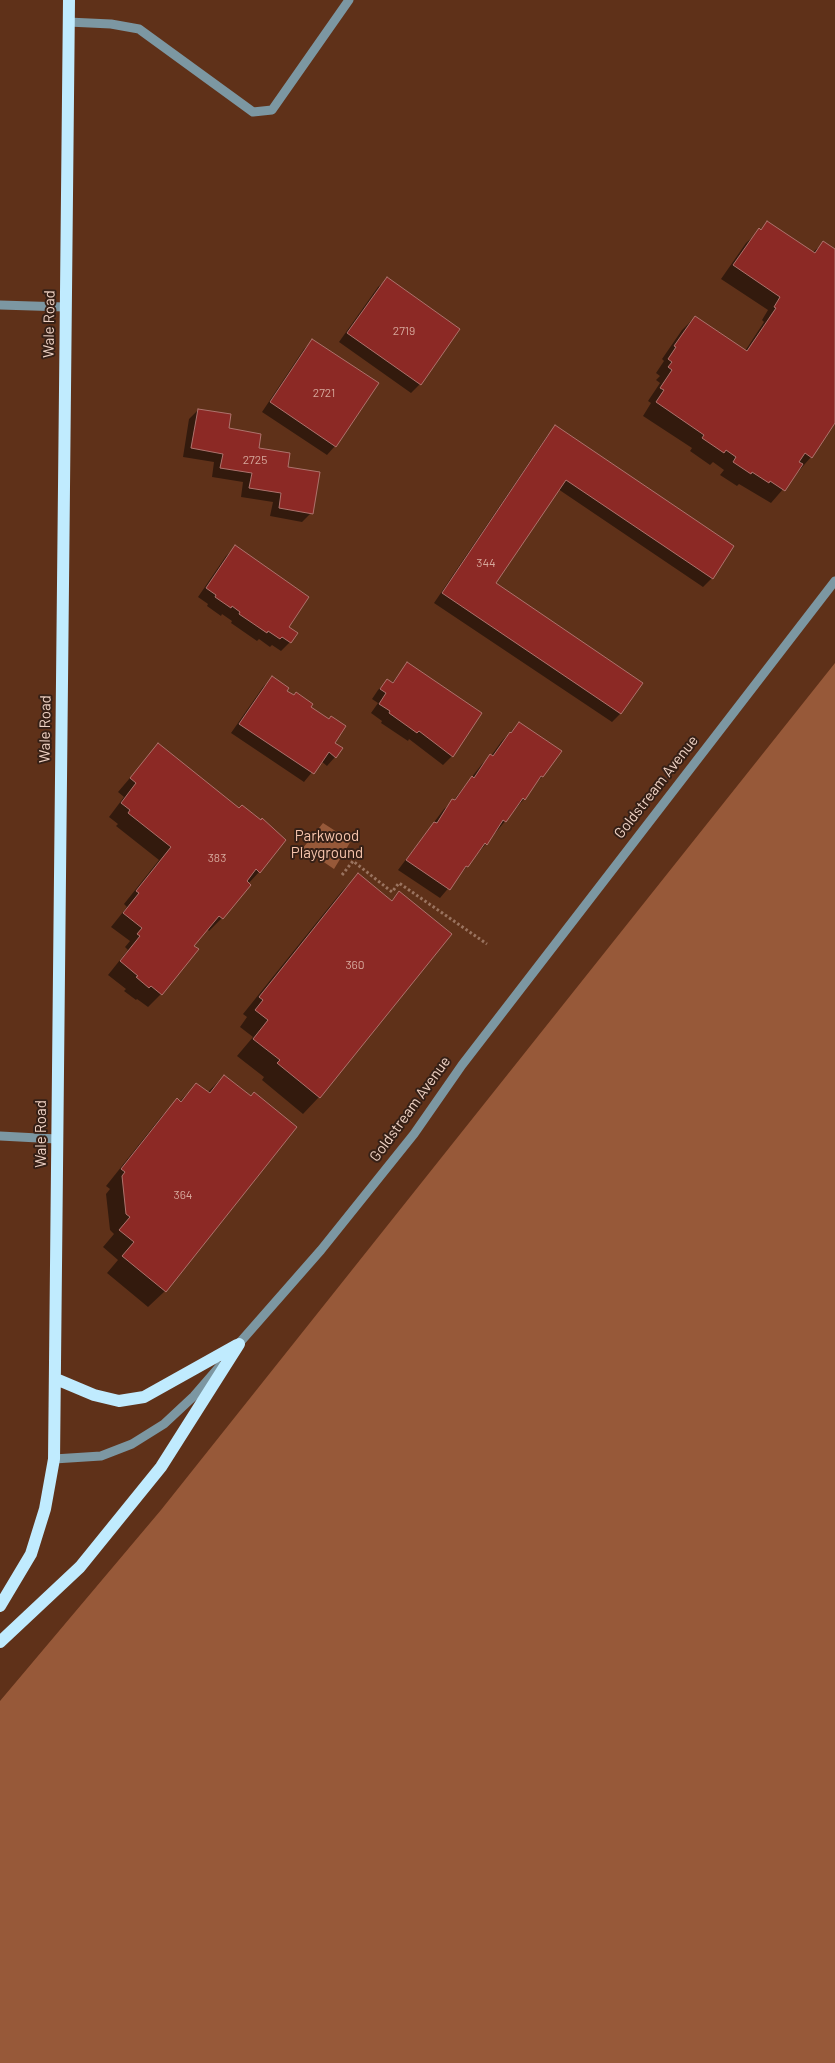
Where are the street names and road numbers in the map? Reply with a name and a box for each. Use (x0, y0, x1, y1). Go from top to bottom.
street label: Wale Road (39, 290, 59, 358)
street label: Wale Road (35, 695, 55, 763)
street label: Goldstream Avenue (610, 732, 702, 842)
street label: Goldstream Avenue (366, 1053, 454, 1165)
street label: Wale Road (32, 1100, 50, 1168)

